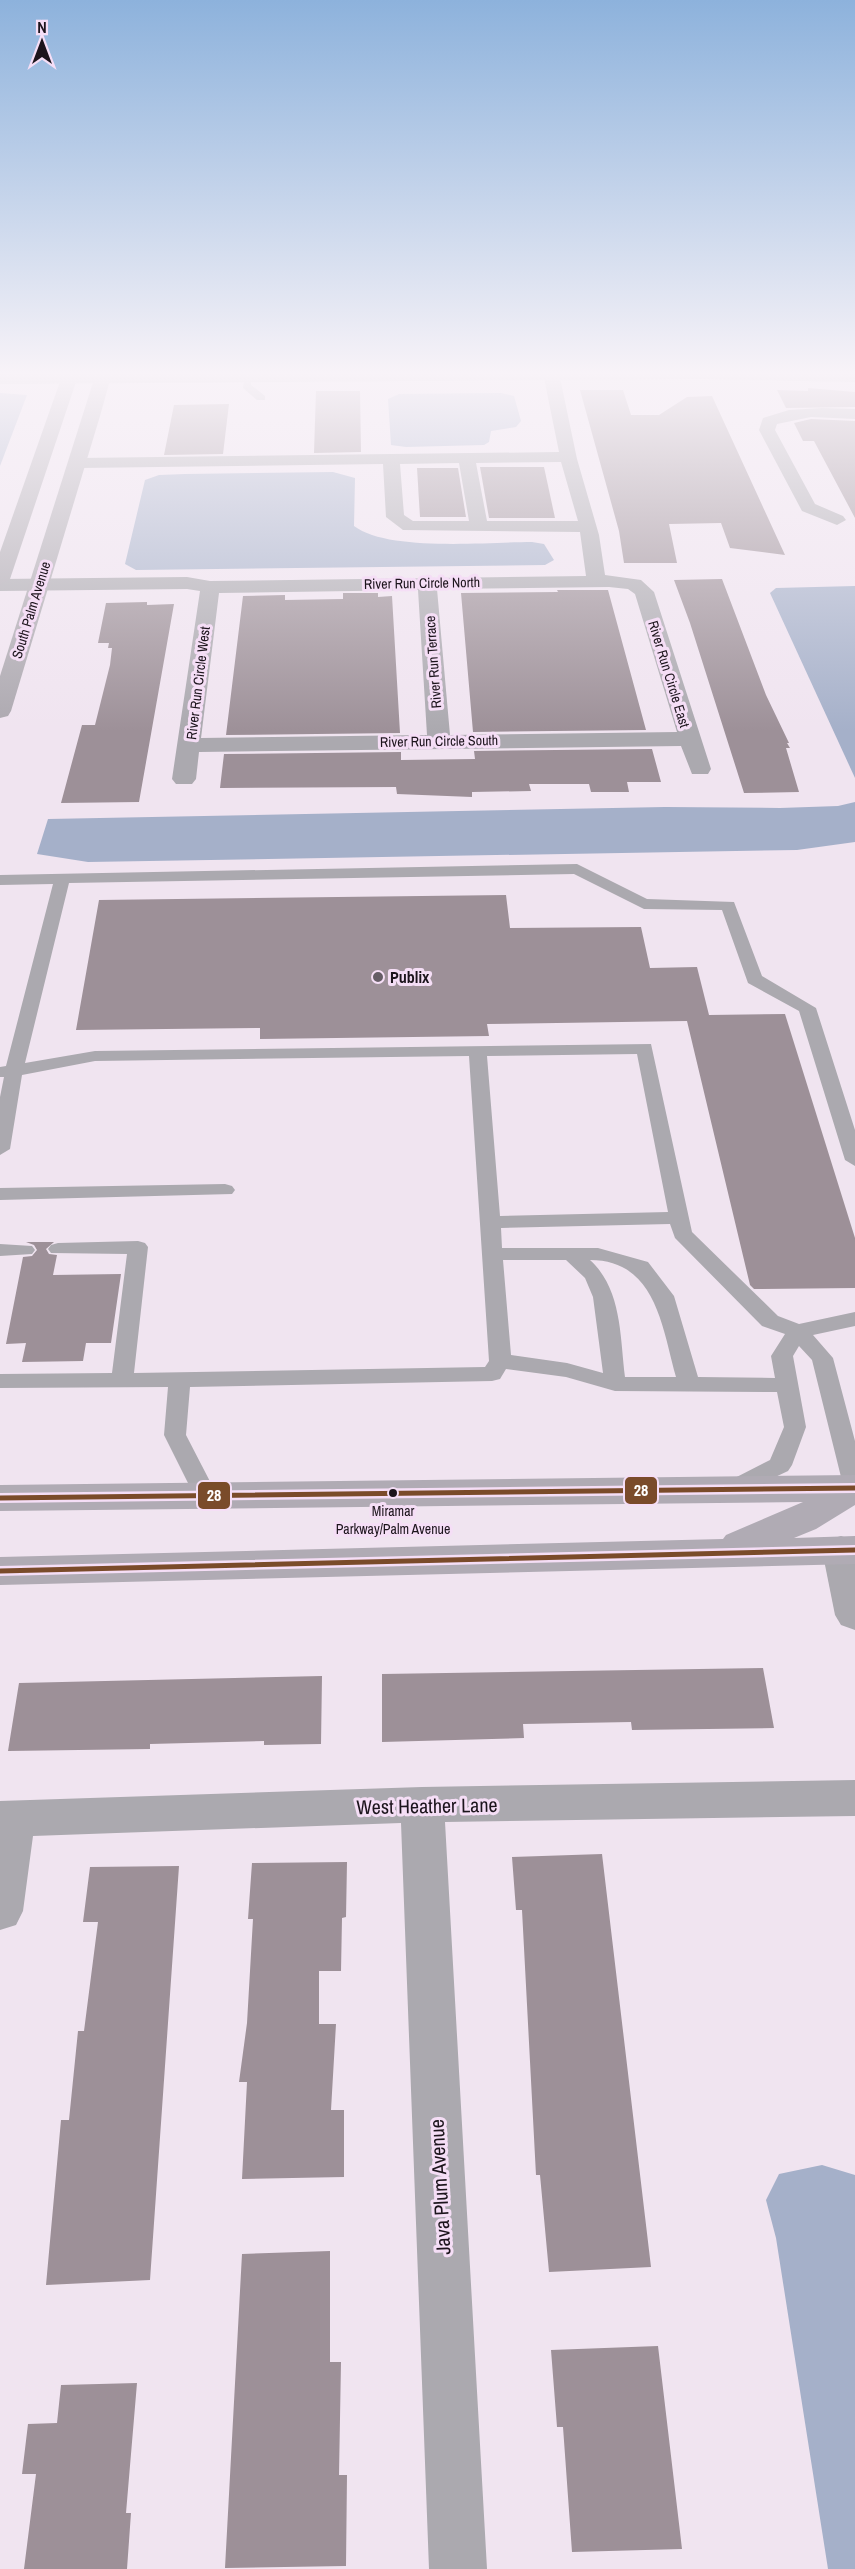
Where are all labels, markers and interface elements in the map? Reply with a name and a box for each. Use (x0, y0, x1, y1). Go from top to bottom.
north arrow (12, 12, 72, 72)
text: N (37, 16, 47, 38)
street label: South Palm Avenue (8, 559, 54, 661)
street label: River Run Circle North (364, 573, 480, 593)
street label: River Run Terrace (421, 615, 445, 709)
street label: River Run Circle East (644, 618, 694, 730)
street label: River Run Circle West (182, 625, 214, 741)
street label: River Run Circle South (380, 731, 498, 751)
place label: Publix (390, 966, 430, 988)
marker: Publix (371, 970, 385, 984)
line badge: 28 (624, 1476, 658, 1505)
text: 28 (634, 1479, 648, 1501)
line badge: 28 (197, 1481, 231, 1510)
text: 28 (207, 1484, 221, 1506)
marker: Miramar Parkway/Palm Avenue (387, 1487, 399, 1499)
place label: Miramar Parkway/Palm Avenue (336, 1502, 450, 1538)
street label: West Heather Lane (356, 1791, 498, 1820)
street label: Java Plum Avenue (422, 2119, 457, 2255)

